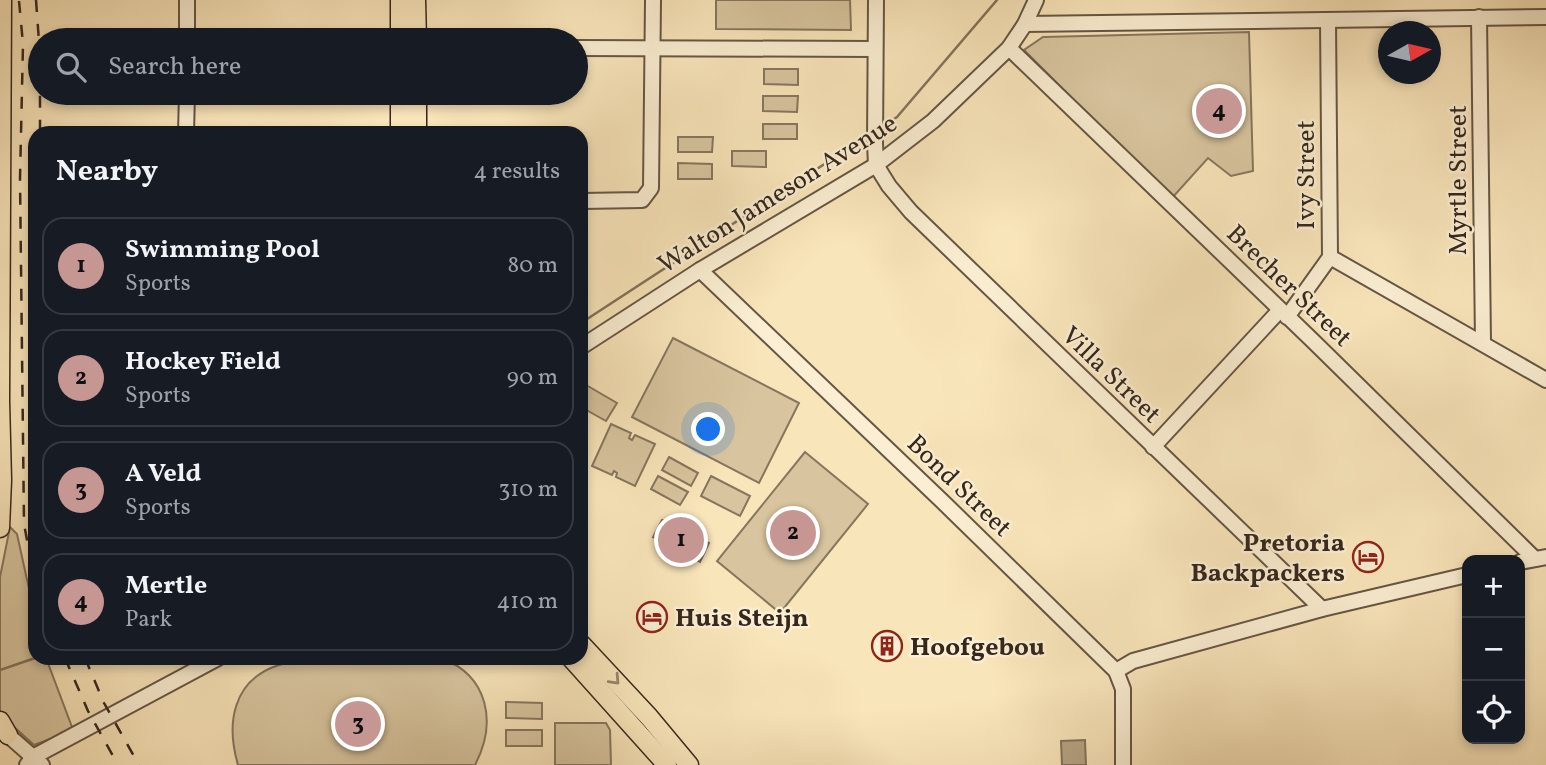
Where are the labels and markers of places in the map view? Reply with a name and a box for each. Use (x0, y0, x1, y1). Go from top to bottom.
pin: 4 (1196, 85, 1242, 137)
pin: 2 (770, 507, 816, 559)
pin: 1 (658, 514, 704, 566)
place label: Pretoria Backpackers (1190, 526, 1345, 592)
hotel icon: Pretoria Backpackers (1351, 540, 1385, 574)
hotel icon: Huis Steijn (635, 600, 669, 634)
place label: Huis Steijn (675, 601, 809, 637)
building icon: Hoofgebou (870, 629, 904, 663)
place label: Hoofgebou (910, 630, 1045, 666)
pin: 3 (335, 698, 381, 750)

